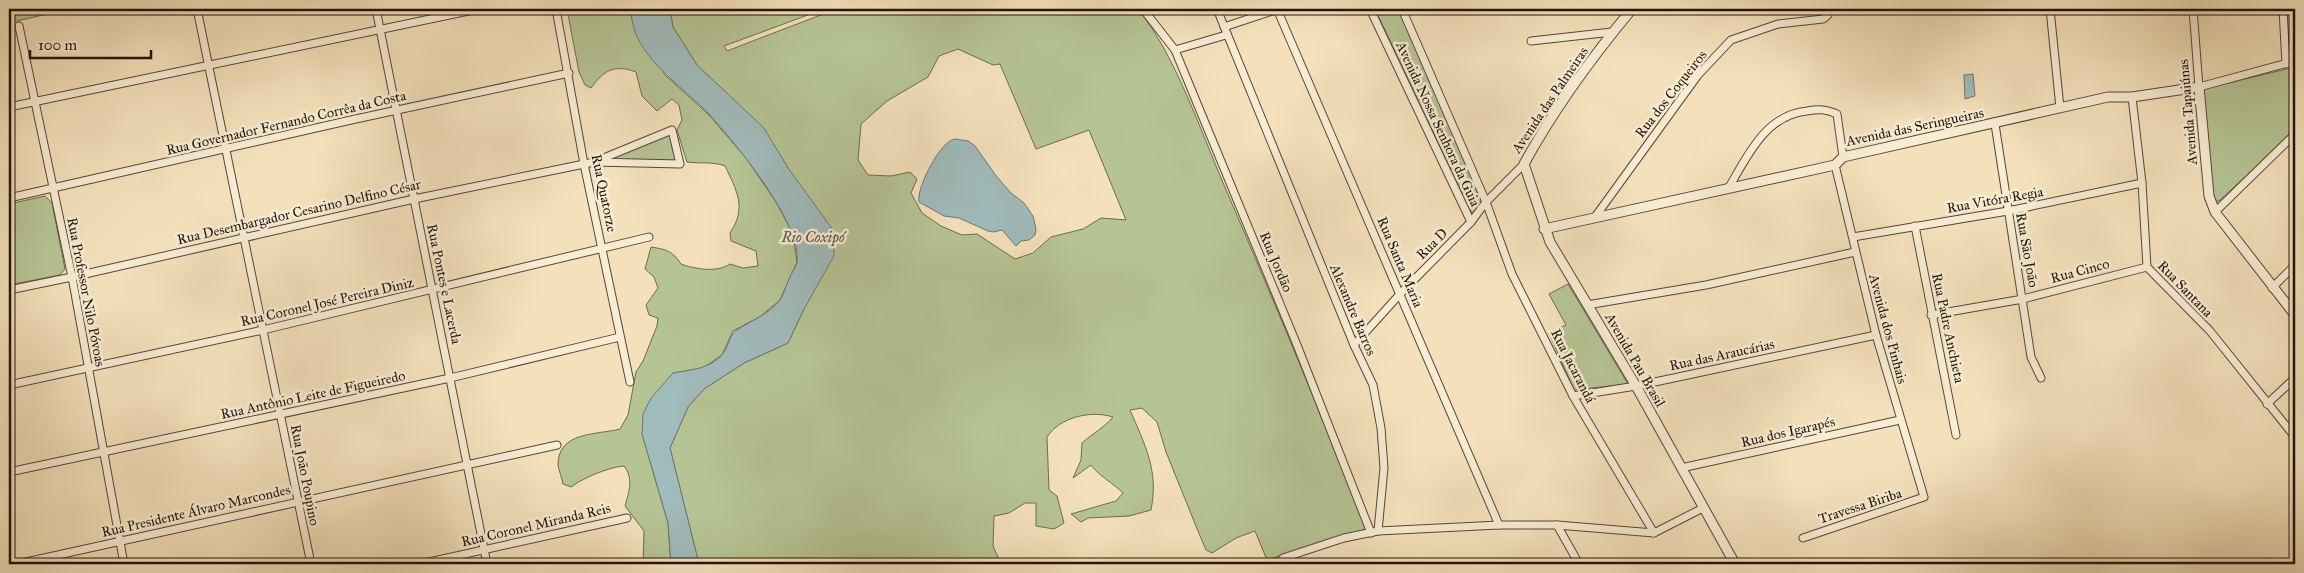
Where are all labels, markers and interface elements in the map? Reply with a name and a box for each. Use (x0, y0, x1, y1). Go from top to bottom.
scale bar (30, 28, 151, 60)
text: 100 m (38, 36, 78, 54)
street label: Avenida Nossa Senhora da Guia (1392, 38, 1484, 209)
street label: Avenida das Palmeiras (1508, 44, 1592, 157)
street label: Rua dos Coqueiros (1632, 47, 1711, 142)
street label: Avenida Tapaiúnas (2175, 58, 2201, 167)
street label: Rua Governador Fernando Corrêa da Costa (164, 87, 408, 159)
street label: Avenida das Seringueiras (1844, 104, 1985, 150)
street label: Rua Quatorze (587, 153, 621, 234)
street label: Rua Desembargador Cesarino Delfino César (175, 175, 423, 248)
street label: Rua Vitóra Regia (1945, 183, 2045, 217)
street label: Rua São João (2011, 211, 2042, 289)
street label: Rua Santa Maria (1373, 214, 1427, 310)
street label: Rua Professor Nilo Póvoas (63, 216, 109, 368)
street label: Rua Pontes e Lacerda (423, 222, 465, 346)
street label: Rua D (1413, 225, 1451, 263)
water label: Rio Coxipó (780, 228, 847, 247)
street label: Rua Jordão (1255, 229, 1296, 295)
street label: Rua Cinco (2049, 255, 2111, 287)
street label: Rua Santana (2154, 257, 2216, 321)
street label: Alexandre Barros (1326, 261, 1380, 358)
street label: Avenida dos Pinhais (1865, 271, 1911, 386)
street label: Rua Padre Anchieta (1928, 271, 1968, 385)
street label: Rua Coronel José Pereira Diniz (239, 274, 416, 331)
street label: Avenida Pau Brasil (1601, 309, 1669, 410)
street label: Rua Jacarandá (1546, 326, 1599, 406)
street label: Rua das Araucárias (1668, 336, 1776, 374)
street label: Rua Antônio Leite de Figueiredo (219, 367, 407, 423)
street label: Rua dos Igarapés (1739, 413, 1837, 451)
street label: Rua João Poupino (286, 423, 323, 527)
street label: Rua Presidente Álvaro Marcondes (99, 479, 292, 541)
street label: Travessa Biriba (1816, 485, 1904, 527)
street label: Rua Coronel Miranda Reis (460, 500, 612, 550)

